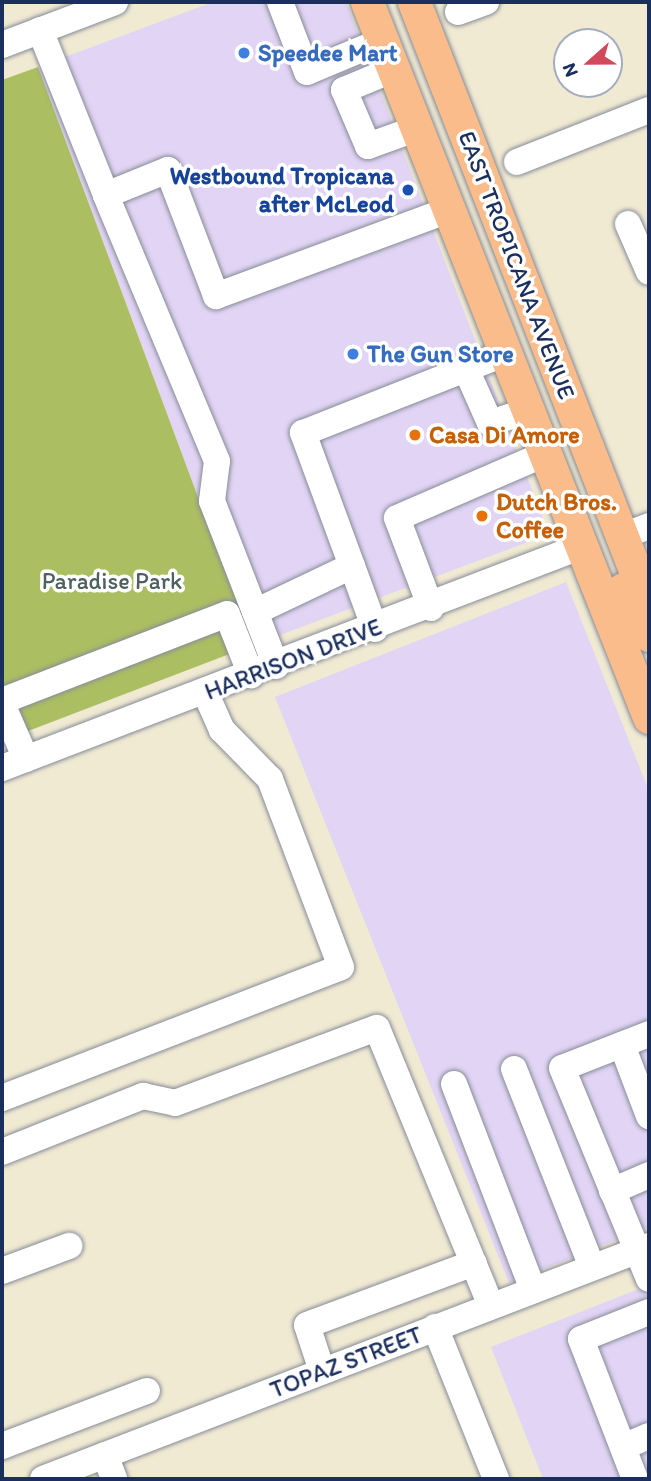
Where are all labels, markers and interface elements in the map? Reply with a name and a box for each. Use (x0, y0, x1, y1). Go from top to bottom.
north arrow (553, 28, 623, 98)
place label: Speedee Mart (258, 39, 398, 67)
marker: Speedee Mart (236, 45, 252, 61)
text: N (557, 60, 583, 80)
street label: EAST TROPICANA AVENUE (453, 128, 581, 402)
place label: Westbound Tropicana after McLeod (172, 162, 394, 218)
marker: Westbound Tropicana after McLeod (400, 182, 416, 198)
place label: The Gun Store (367, 340, 514, 368)
marker: The Gun Store (345, 346, 361, 362)
place label: Casa Di Amore (429, 421, 580, 449)
marker: Casa Di Amore (407, 427, 423, 443)
place label: Dutch Bros. Coffee (496, 488, 617, 544)
marker: Dutch Bros. Coffee (474, 508, 490, 524)
park label: Paradise Park (42, 567, 182, 595)
street label: HARRISON DRIVE (200, 612, 386, 706)
street label: TOPAZ STREET (266, 1320, 426, 1404)

